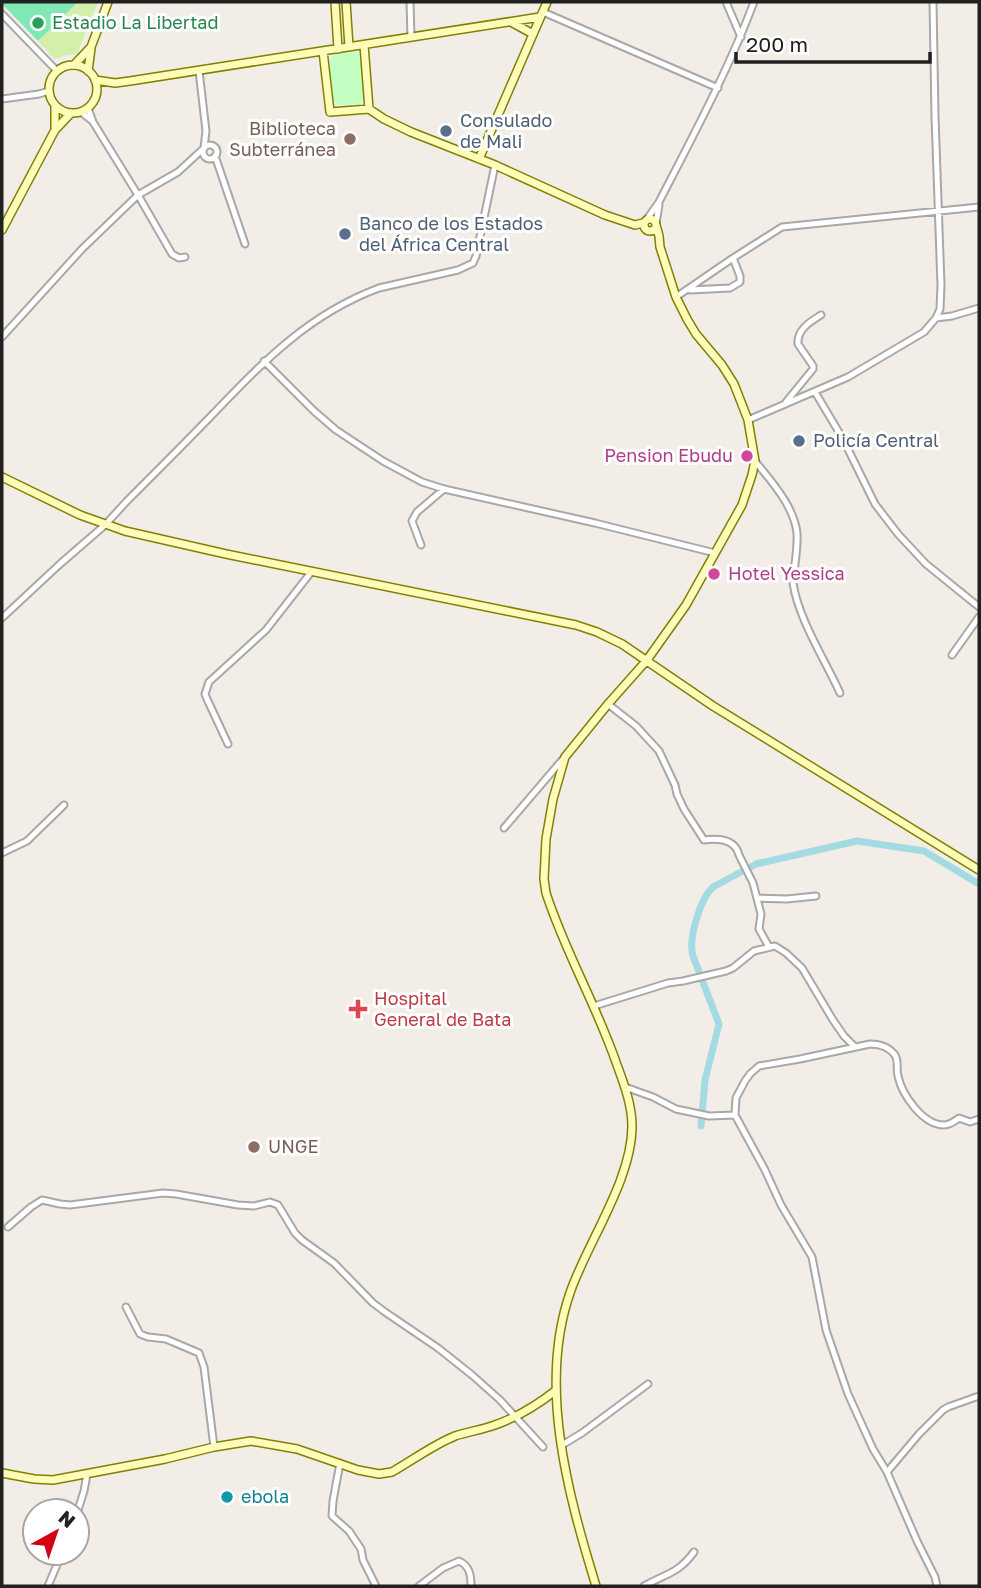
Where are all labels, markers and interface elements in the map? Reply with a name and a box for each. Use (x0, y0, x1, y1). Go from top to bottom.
place label: Estadio La Libertad (52, 11, 219, 33)
marker: Estadio La Libertad (30, 15, 46, 31)
scale bar (736, 21, 930, 65)
text: 200 m (746, 31, 808, 57)
place label: Consulado de Mali (460, 109, 552, 152)
place label: Biblioteca Subterránea (229, 117, 336, 160)
marker: Consulado de Mali (438, 123, 454, 139)
marker: Biblioteca Subterránea (342, 131, 358, 147)
place label: Banco de los Estados del África Central (359, 212, 543, 255)
marker: Banco de los Estados del África Central (337, 226, 353, 242)
place label: Policía Central (813, 429, 939, 451)
marker: Policía Central (791, 433, 807, 449)
place label: Pension Ebudu (604, 444, 733, 466)
marker: Pension Ebudu (739, 448, 755, 464)
place label: Hotel Yessica (728, 562, 845, 584)
marker: Hotel Yessica (706, 566, 722, 582)
place label: Hospital General de Bata (374, 987, 511, 1030)
marker: Hospital General de Bata (348, 999, 368, 1019)
place label: UNGE (268, 1135, 319, 1157)
marker: UNGE (246, 1139, 262, 1155)
place label: ebola (241, 1485, 289, 1507)
marker: ebola (219, 1489, 235, 1505)
north arrow (21, 1497, 91, 1567)
text: N (54, 1505, 80, 1532)

